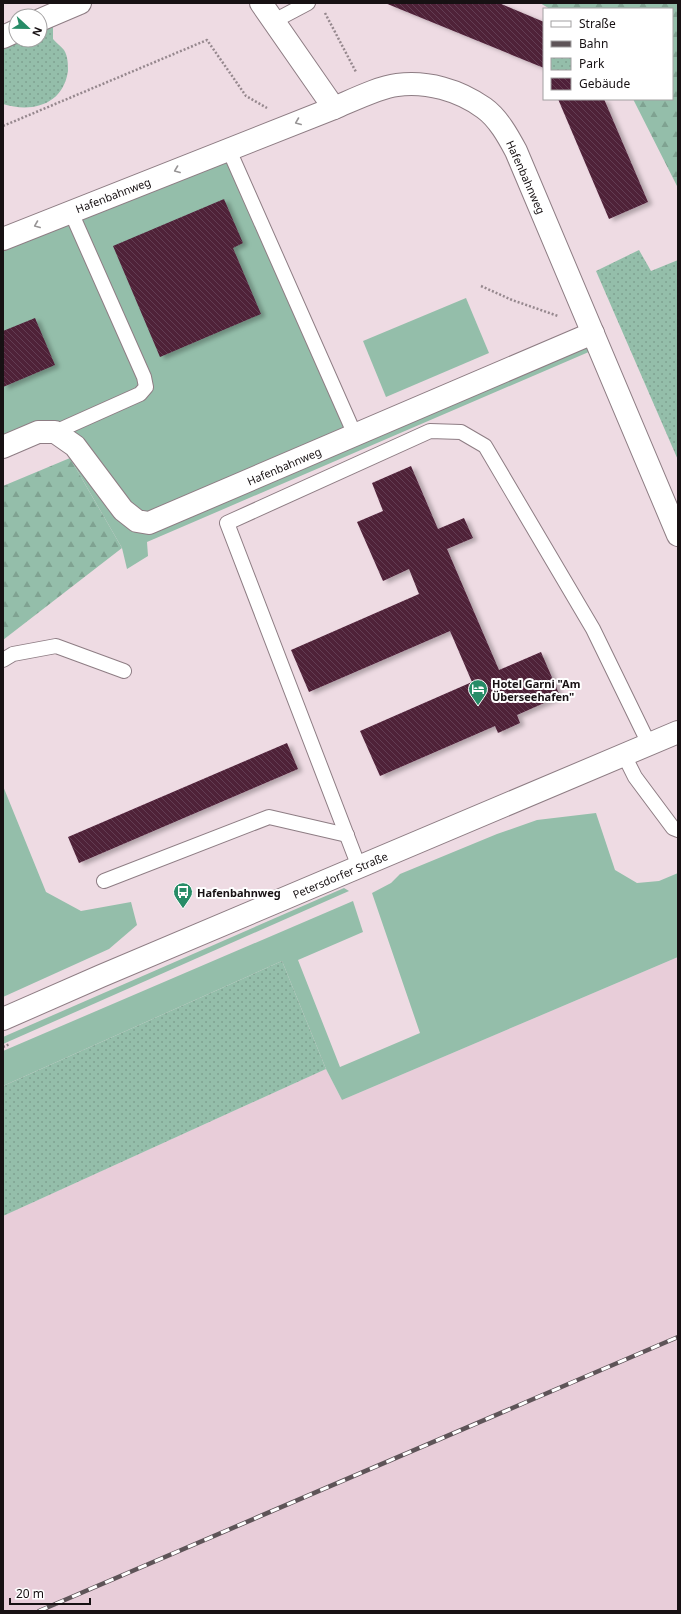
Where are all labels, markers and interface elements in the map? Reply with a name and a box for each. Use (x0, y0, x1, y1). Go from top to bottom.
north arrow (8, 8, 48, 48)
legend (543, 8, 673, 100)
text: Straße (579, 15, 616, 32)
text: N (29, 25, 46, 39)
text: Bahn (579, 35, 608, 52)
text: Park (579, 55, 605, 72)
text: Gebäude (579, 75, 630, 92)
one-way arrow (294, 118, 301, 126)
street label: Hafenbahnweg (503, 138, 549, 216)
one-way arrow (173, 166, 180, 174)
street label: Hafenbahnweg (73, 174, 153, 216)
one-way arrow (34, 221, 41, 229)
street label: Hafenbahnweg (245, 444, 323, 488)
place label: Hotel Garni "Am Überseehafen" (492, 676, 580, 704)
hotel icon: Hotel Garni "Am Überseehafen" (467, 678, 489, 706)
street label: Petersdorfer Straße (290, 848, 390, 902)
bus stop icon: Hafenbahnweg (172, 881, 194, 909)
place label: Hafenbahnweg (197, 885, 281, 900)
scale bar (10, 1580, 90, 1606)
text: 20 m (16, 1585, 44, 1602)

